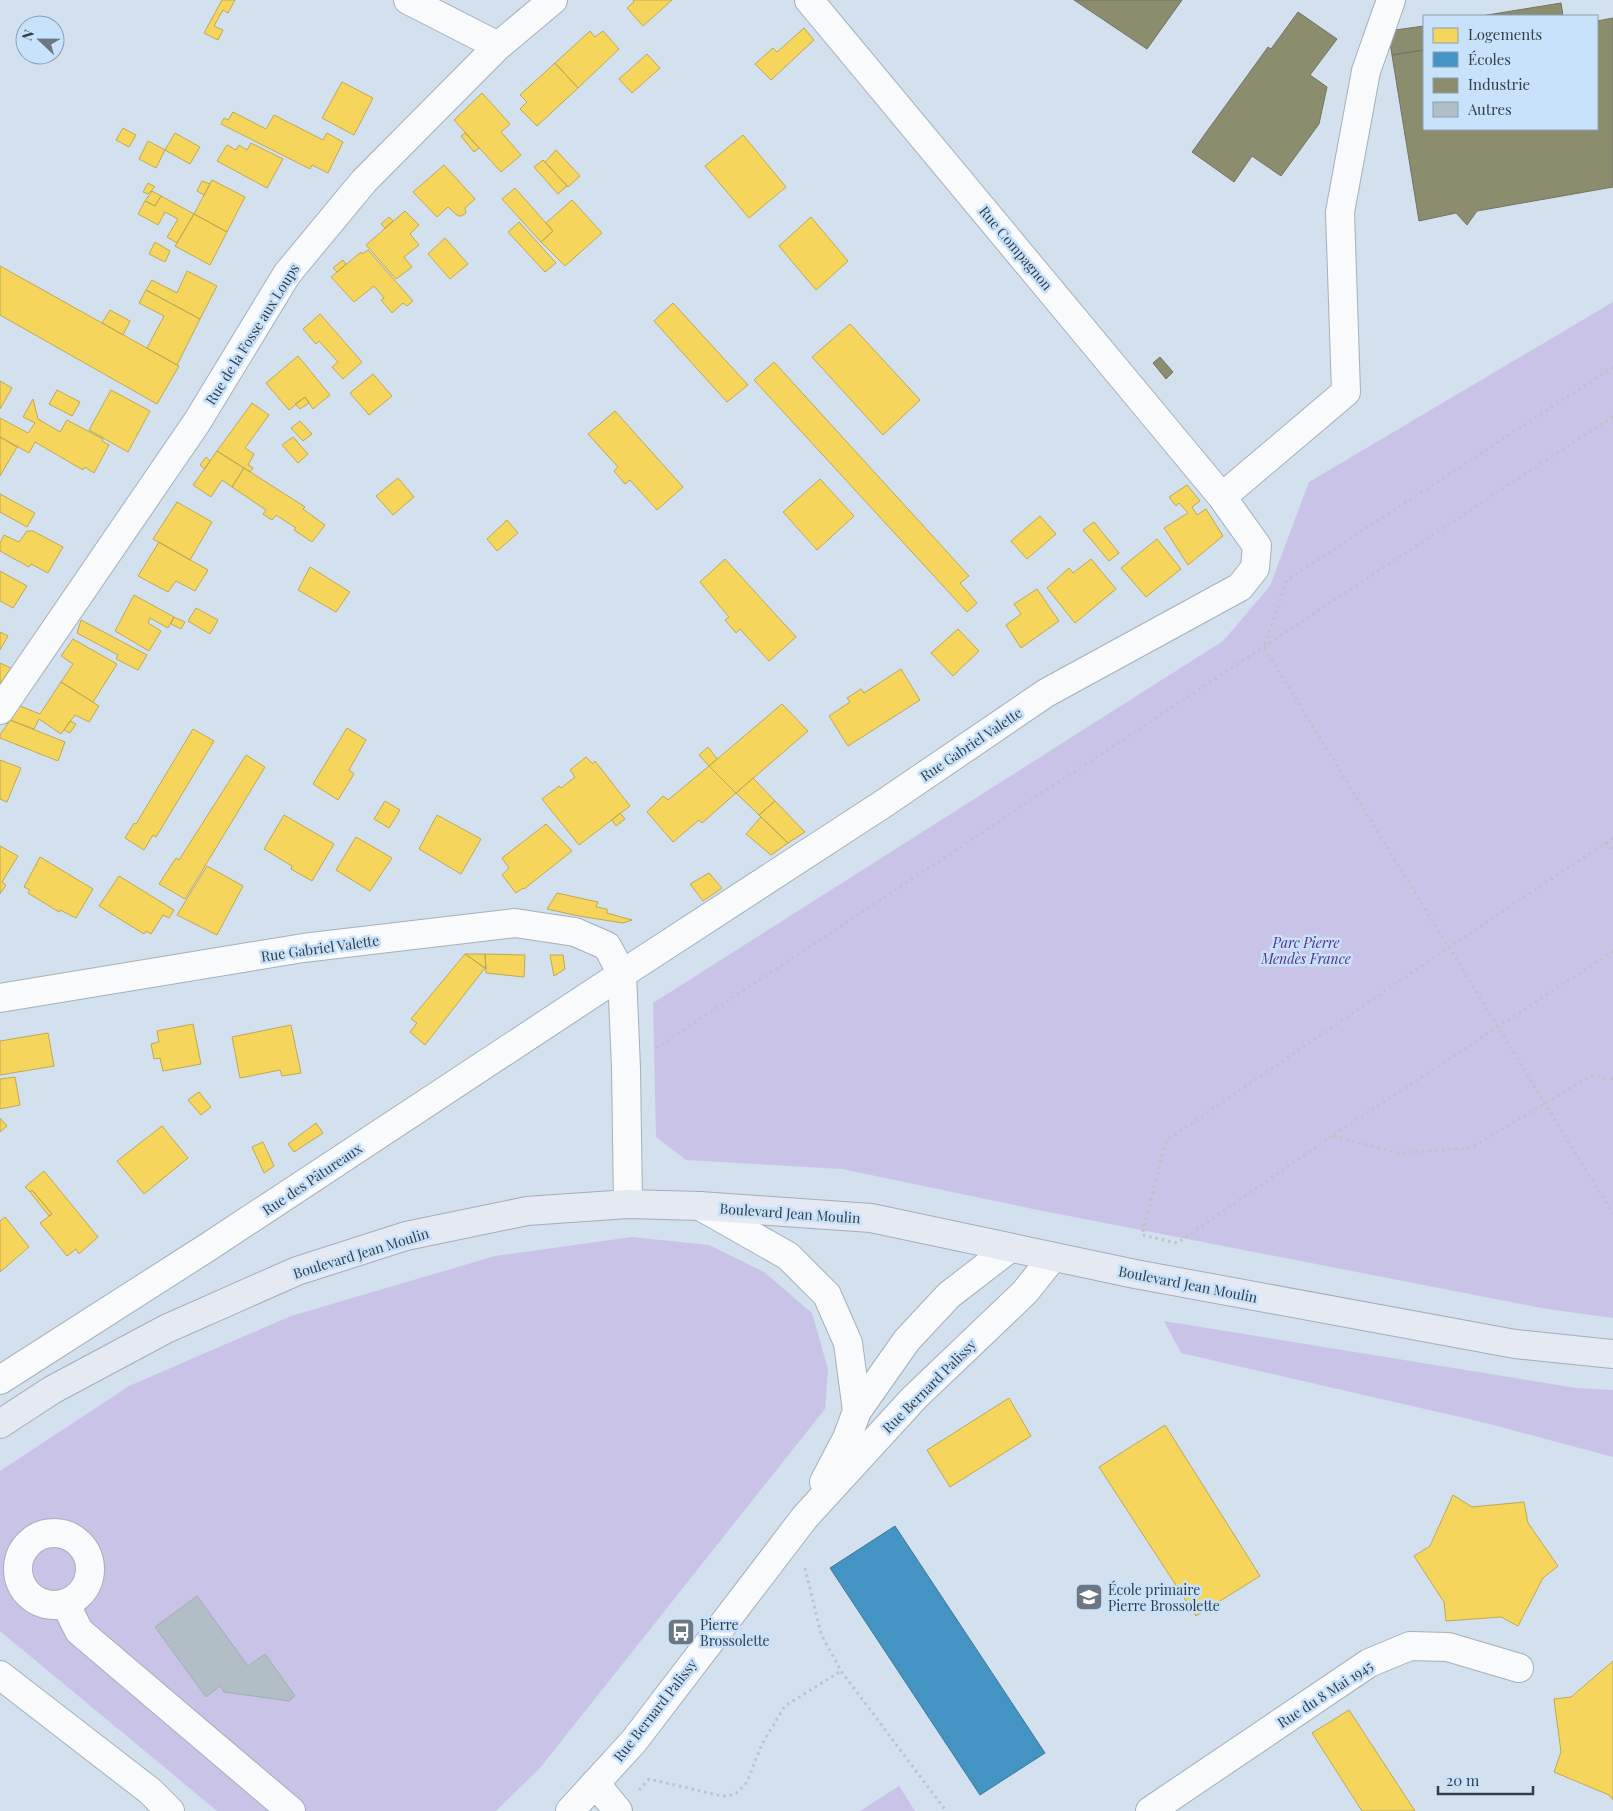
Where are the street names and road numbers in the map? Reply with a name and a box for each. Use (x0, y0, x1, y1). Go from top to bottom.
street label: Rue Compagnon (975, 202, 1057, 295)
street label: Rue de la Fosse aux Loups (201, 260, 303, 408)
street label: Rue Gabriel Valette (916, 703, 1026, 785)
street label: Rue Gabriel Valette (260, 930, 380, 966)
street label: Rue des Pâtureaux (258, 1138, 366, 1219)
street label: Boulevard Jean Moulin (719, 1199, 862, 1227)
street label: Boulevard Jean Moulin (291, 1223, 432, 1283)
street label: Boulevard Jean Moulin (1117, 1261, 1260, 1307)
street label: Rue Bernard Palissy (878, 1335, 980, 1437)
street label: Rue Bernard Palissy (609, 1655, 701, 1765)
street label: Rue du 8 Mai 1945 (1274, 1656, 1376, 1732)

